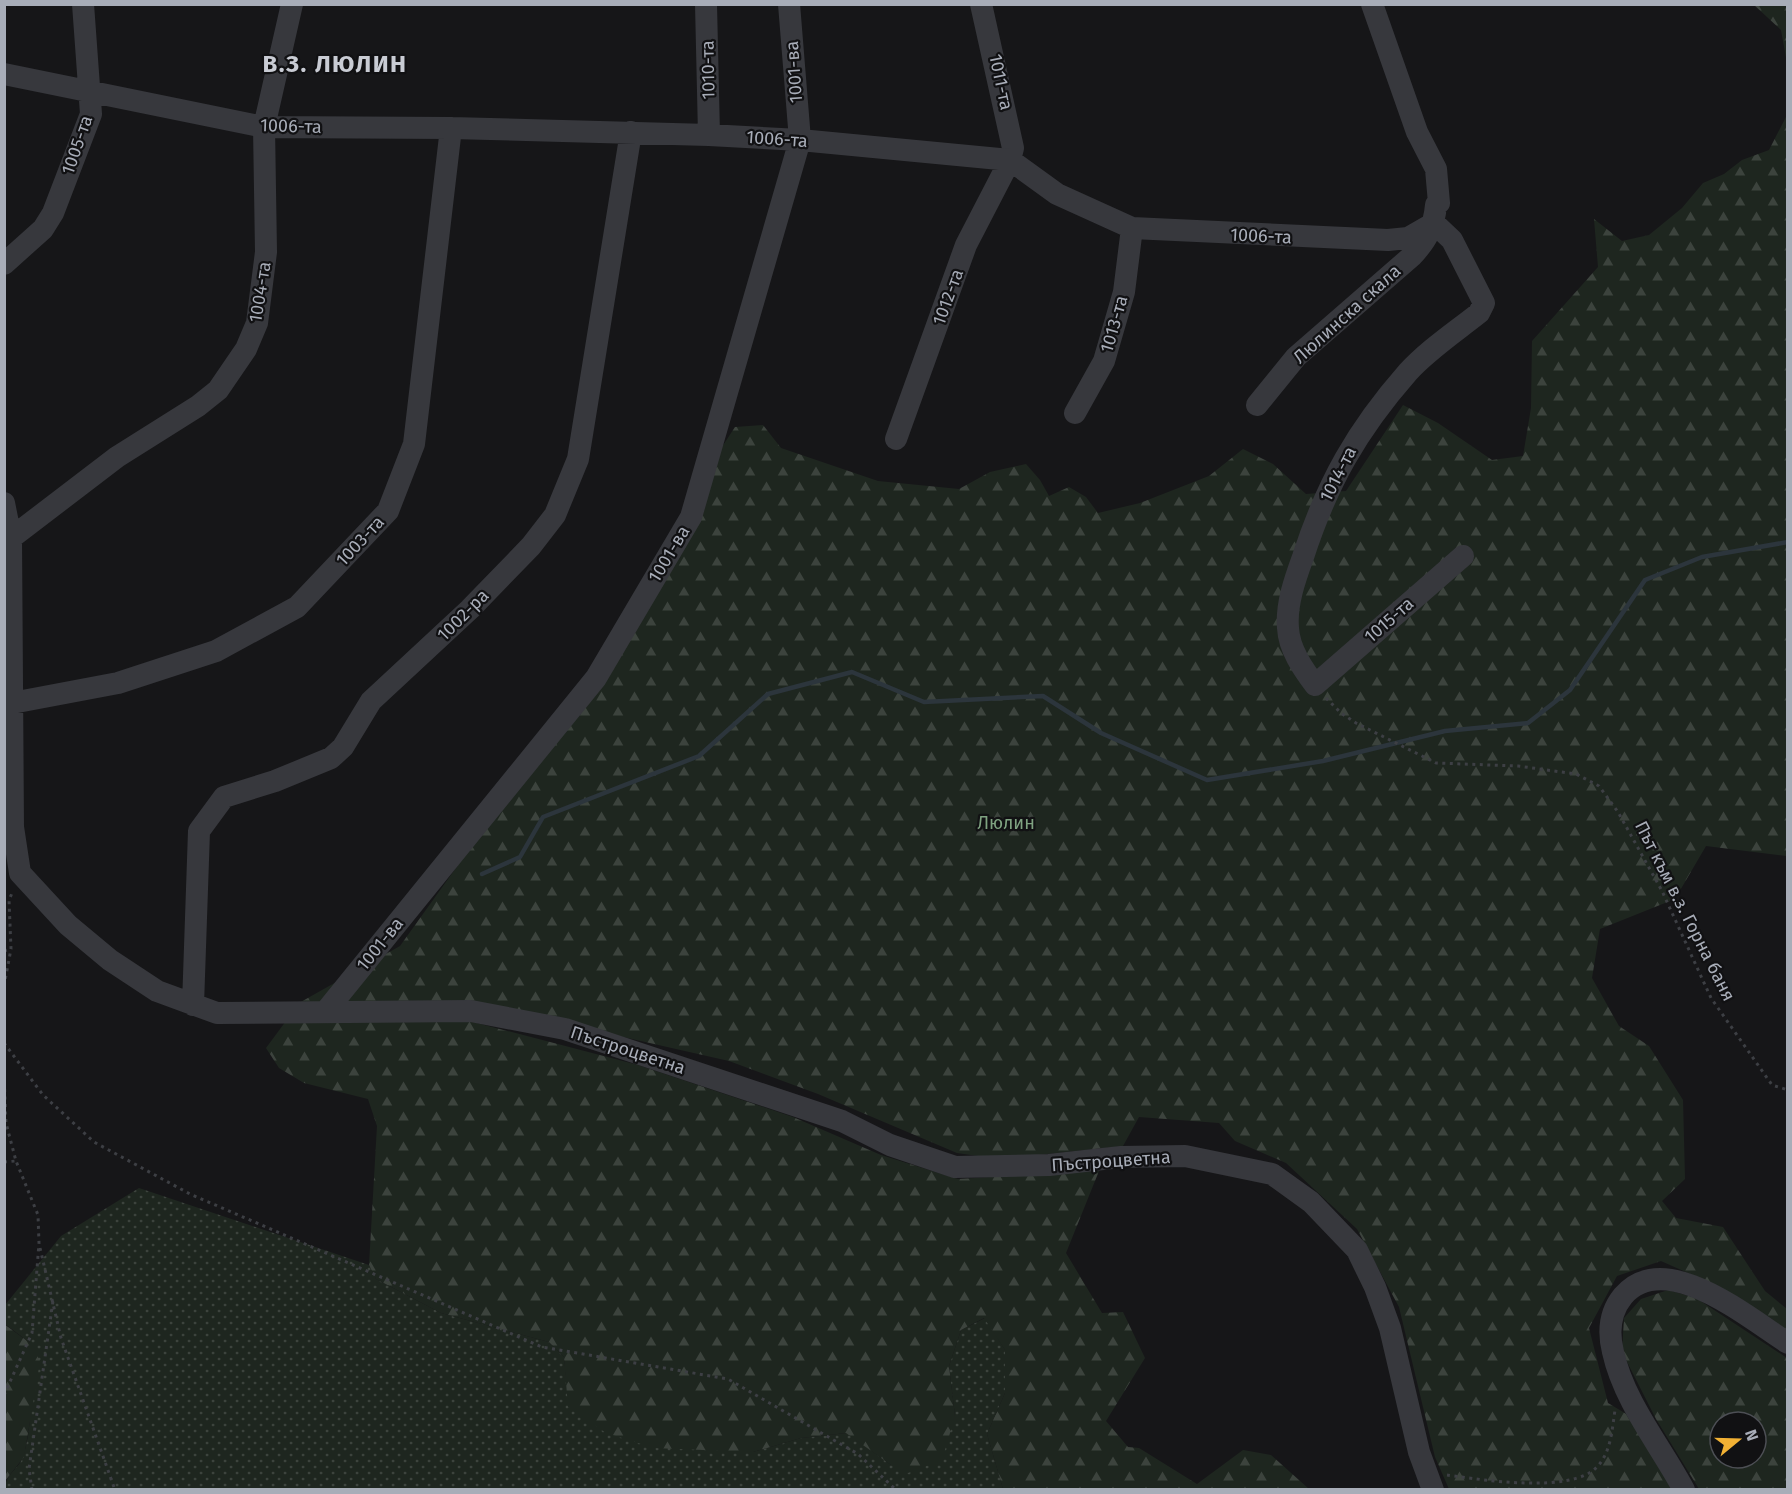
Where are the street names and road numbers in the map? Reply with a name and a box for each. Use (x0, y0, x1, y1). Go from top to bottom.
street label: 1010-та (696, 40, 720, 100)
street label: 1001-ва (781, 40, 807, 104)
street label: 1011-та (984, 52, 1018, 112)
street label: 1005-та (57, 113, 97, 177)
street label: 1006-та (260, 114, 322, 138)
street label: 1006-та (746, 126, 808, 152)
street label: 1006-та (1230, 223, 1292, 249)
street label: 1004-та (244, 260, 276, 324)
street label: Люлинска скала (1289, 260, 1405, 368)
street label: 1012-та (928, 266, 968, 328)
street label: 1013-та (1095, 293, 1133, 355)
street label: 1014-та (1315, 443, 1361, 505)
street label: 1003-та (331, 511, 389, 571)
street label: 1001-ва (644, 522, 694, 586)
street label: 1002-ра (433, 585, 493, 645)
street label: 1015-та (1360, 593, 1418, 647)
street label: Път към в.з. Горна баня (1630, 817, 1740, 1005)
street label: 1001-ва (352, 913, 408, 975)
street label: Пъстроцветна (568, 1021, 688, 1079)
street label: Пъстроцветна (1051, 1146, 1171, 1176)

